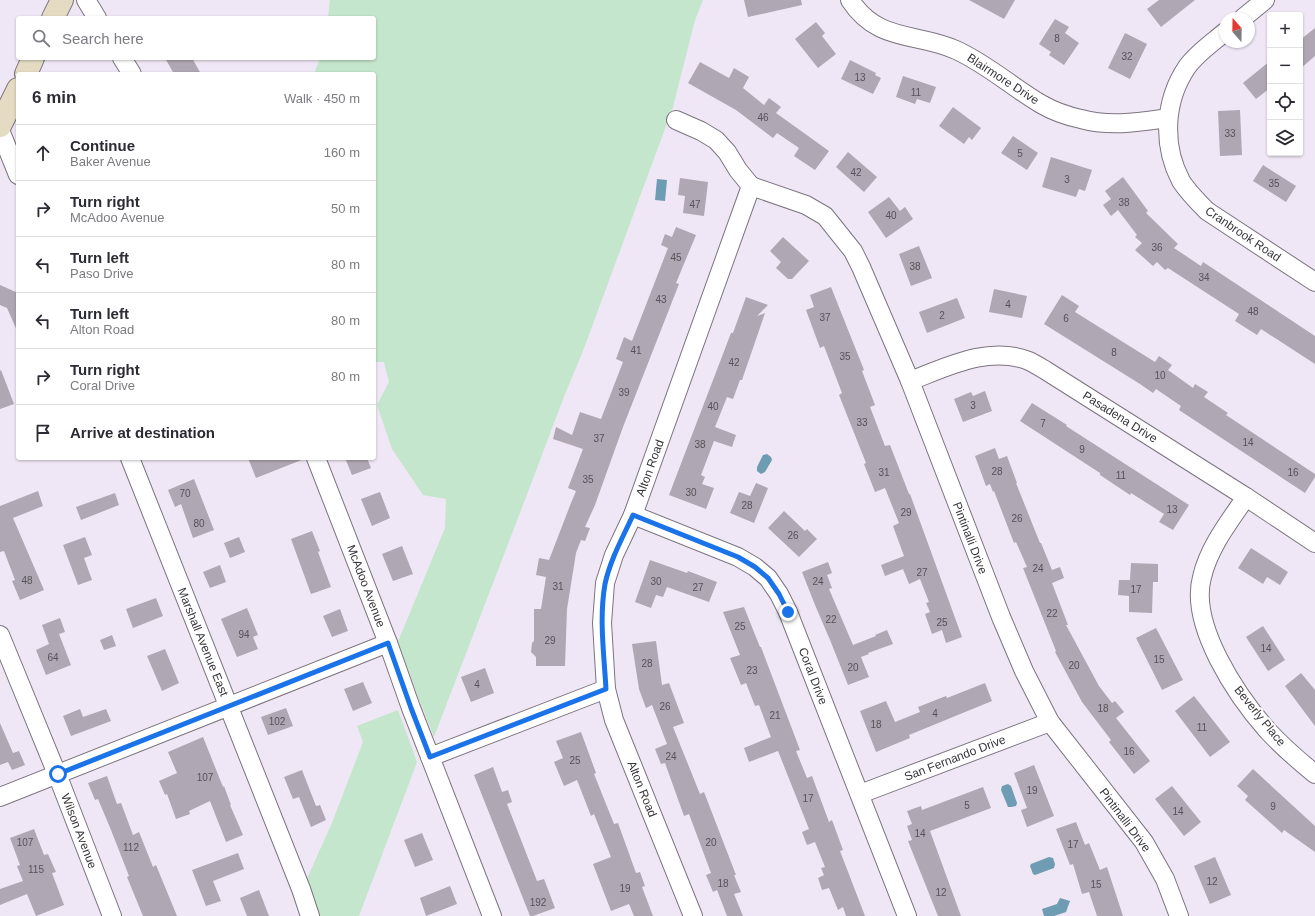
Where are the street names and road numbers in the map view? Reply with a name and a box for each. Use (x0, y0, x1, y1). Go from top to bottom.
street label: Blairmore Drive (965, 51, 1042, 108)
street label: Cranbrook Road (1203, 204, 1283, 264)
street label: Pasadena Drive (1080, 388, 1160, 446)
street label: Alton Road (633, 438, 667, 498)
street label: Pintinalli Drive (950, 500, 990, 576)
street label: McAdoo Avenue (344, 543, 388, 630)
street label: Marshall Avenue East (175, 586, 231, 699)
street label: Coral Drive (796, 645, 830, 707)
street label: Beverly Place (1231, 683, 1289, 749)
street label: San Fernando Drive (902, 732, 1008, 784)
street label: Alton Road (624, 759, 660, 819)
street label: Pintinalli Drive (1097, 785, 1154, 855)
street label: Wilson Avenue (58, 792, 100, 871)

